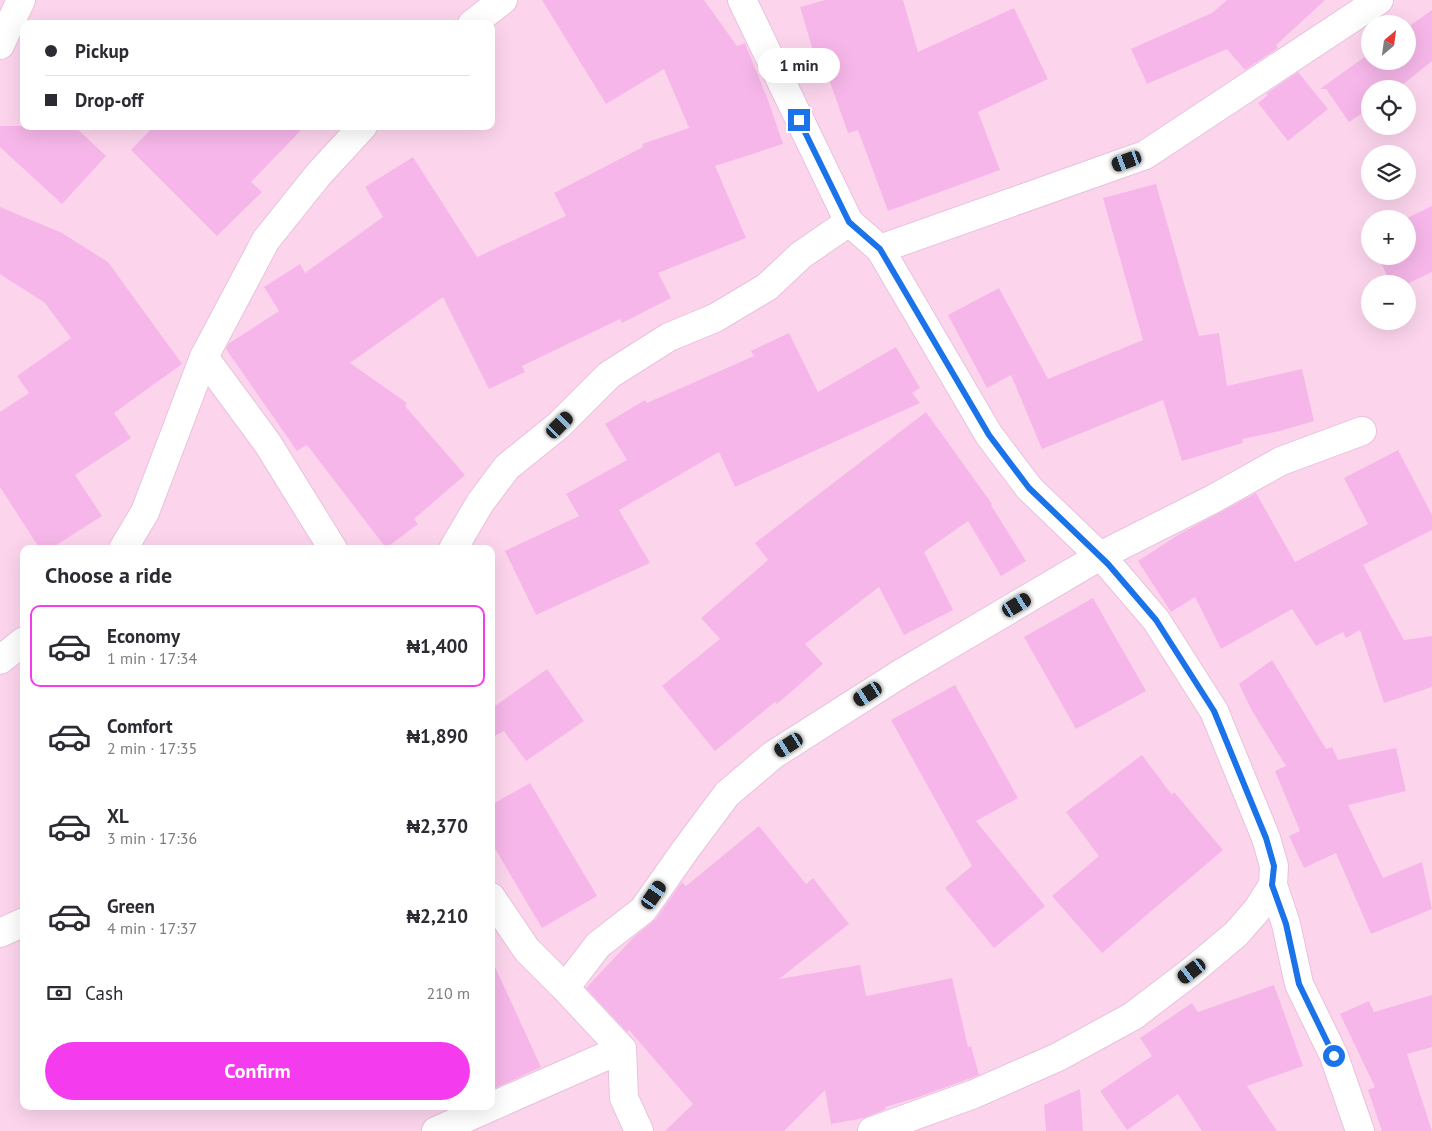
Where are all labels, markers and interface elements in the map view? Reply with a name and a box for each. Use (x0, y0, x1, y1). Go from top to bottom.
north arrow (1361, 15, 1416, 70)
map controls (1361, 15, 1416, 330)
text: Pickup (75, 39, 129, 63)
callout: 1 min (758, 48, 840, 82)
text: 1 min (779, 55, 819, 75)
button: locate (1361, 80, 1416, 135)
text: Drop-off (75, 88, 143, 112)
route end (788, 109, 810, 131)
button: layers (1361, 145, 1416, 200)
car (1110, 149, 1143, 173)
button: + (1361, 210, 1416, 265)
button: − (1361, 275, 1416, 330)
car (544, 409, 575, 441)
text: Choose a ride (45, 561, 172, 589)
car (1000, 591, 1033, 619)
icon: car (47, 624, 92, 669)
text: Economy (107, 624, 180, 648)
text: ₦1,400 (406, 634, 468, 658)
text: 1 min · 17:34 (107, 648, 197, 668)
car (851, 680, 884, 708)
icon: car (47, 714, 92, 759)
text: Comfort (107, 714, 173, 738)
text: ₦1,890 (406, 724, 468, 748)
car (772, 731, 805, 759)
text: 2 min · 17:35 (107, 738, 197, 758)
icon: car (47, 804, 92, 849)
text: XL (107, 804, 129, 828)
text: ₦2,370 (406, 814, 468, 838)
text: 3 min · 17:36 (107, 828, 197, 848)
car (639, 878, 668, 912)
icon: car (47, 894, 92, 939)
text: Green (107, 894, 155, 918)
text: ₦2,210 (406, 904, 468, 928)
text: 4 min · 17:37 (107, 918, 197, 938)
car (1175, 956, 1208, 986)
icon: cash (45, 979, 73, 1007)
text: Cash (85, 981, 123, 1005)
text: 210 m (427, 983, 470, 1003)
button: Confirm (45, 1042, 470, 1100)
route start (1323, 1045, 1345, 1067)

